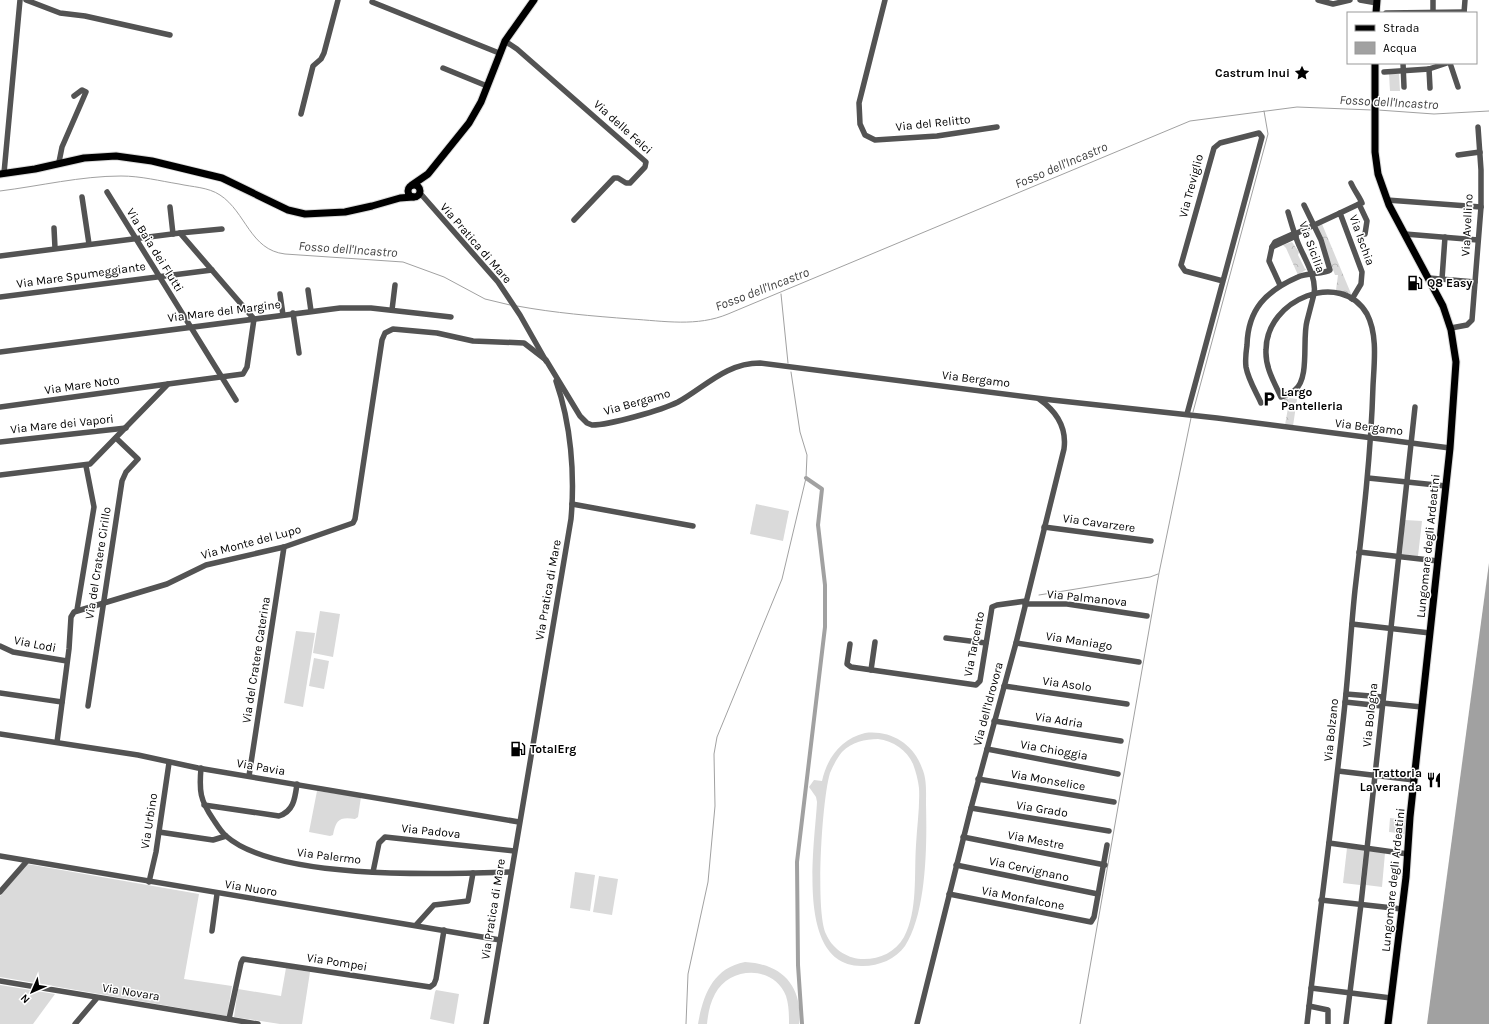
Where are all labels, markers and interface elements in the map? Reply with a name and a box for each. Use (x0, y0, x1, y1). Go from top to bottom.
legend (1347, 12, 1477, 64)
text: Strada (1383, 21, 1419, 35)
text: Acqua (1383, 41, 1417, 55)
place icon: Castrum Inui (1293, 64, 1311, 82)
place label: Castrum Inui (1215, 66, 1290, 80)
water label: Fosso dell'Incastro (1339, 92, 1439, 112)
street label: Via delle Felci (591, 97, 655, 157)
street label: Via del Relitto (895, 112, 971, 134)
water label: Fosso dell'Incastro (1012, 139, 1110, 191)
street label: Via Treviglio (1176, 153, 1206, 219)
street label: Via Avellino (1458, 193, 1476, 257)
street label: Via Pratica di Mare (437, 200, 515, 286)
street label: Via Baia dei Flutti (124, 206, 186, 294)
street label: Via Ischia (1346, 213, 1378, 267)
street label: Via Sicilia (1296, 219, 1328, 275)
water label: Fosso dell'Incastro (298, 238, 399, 260)
street label: Via Mare Spumeggiante (15, 259, 147, 291)
water label: Fosso dell'Incastro (713, 264, 812, 314)
fuel station icon: Q8 Easy (1406, 274, 1424, 292)
place label: Q8 Easy (1427, 276, 1472, 290)
street label: Via Mare del Margine (167, 297, 281, 325)
street label: Via Bergamo (941, 368, 1011, 390)
street label: Via Mare Noto (44, 373, 120, 397)
place label: Largo Pantelleria (1281, 385, 1343, 413)
street label: Via Bergamo (602, 386, 672, 418)
parking icon: Largo Pantelleria (1260, 390, 1278, 408)
street label: Via Mare dei Vapori (10, 412, 114, 436)
street label: Via Bergamo (1334, 416, 1404, 438)
street label: Lungomare degli Ardeatini (1413, 473, 1443, 619)
street label: Via del Cratere Cirillo (82, 506, 114, 620)
street label: Via Cavarzere (1062, 511, 1136, 535)
street label: Via Monte del Lupo (199, 522, 303, 562)
street label: Via Pratica di Mare (532, 539, 564, 641)
street label: Via Palmanova (1046, 587, 1128, 609)
street label: Via del Cratere Caterina (239, 596, 273, 724)
street label: Via Tarcento (961, 610, 987, 678)
street label: Via Maniago (1045, 629, 1113, 653)
street label: Via Lodi (13, 633, 57, 655)
street label: Via dell'Idrovora (970, 661, 1006, 747)
street label: Via Asolo (1042, 674, 1092, 694)
street label: Via Bologna (1360, 682, 1380, 748)
street label: Via Bolzano (1321, 698, 1341, 762)
street label: Via Adria (1034, 709, 1084, 731)
street label: Via Chioggia (1019, 737, 1089, 763)
fuel station icon: TotalErg (509, 740, 527, 758)
place label: TotalErg (530, 742, 576, 756)
street label: Via Pavia (236, 756, 286, 778)
place label: Trattoria La veranda (1360, 766, 1422, 794)
street label: Via Monselice (1010, 767, 1086, 793)
restaurant icon: Trattoria La veranda (1425, 771, 1443, 789)
street label: Via Urbino (138, 792, 160, 850)
street label: Via Grado (1015, 798, 1069, 820)
street label: Lungomare degli Ardeatini (1378, 807, 1408, 953)
street label: Via Padova (401, 821, 461, 841)
street label: Via Mestre (1006, 828, 1066, 852)
street label: Via Palermo (296, 845, 362, 867)
street label: Via Cervignano (988, 854, 1070, 884)
street label: Via Pratica di Mare (478, 858, 508, 960)
street label: Via Nuoro (224, 877, 278, 899)
street label: Via Monfalcone (980, 883, 1066, 913)
street label: Via Pompei (306, 950, 368, 974)
north arrow (12, 972, 52, 1012)
street label: Via Novara (101, 981, 161, 1003)
text: N (18, 991, 33, 1006)

